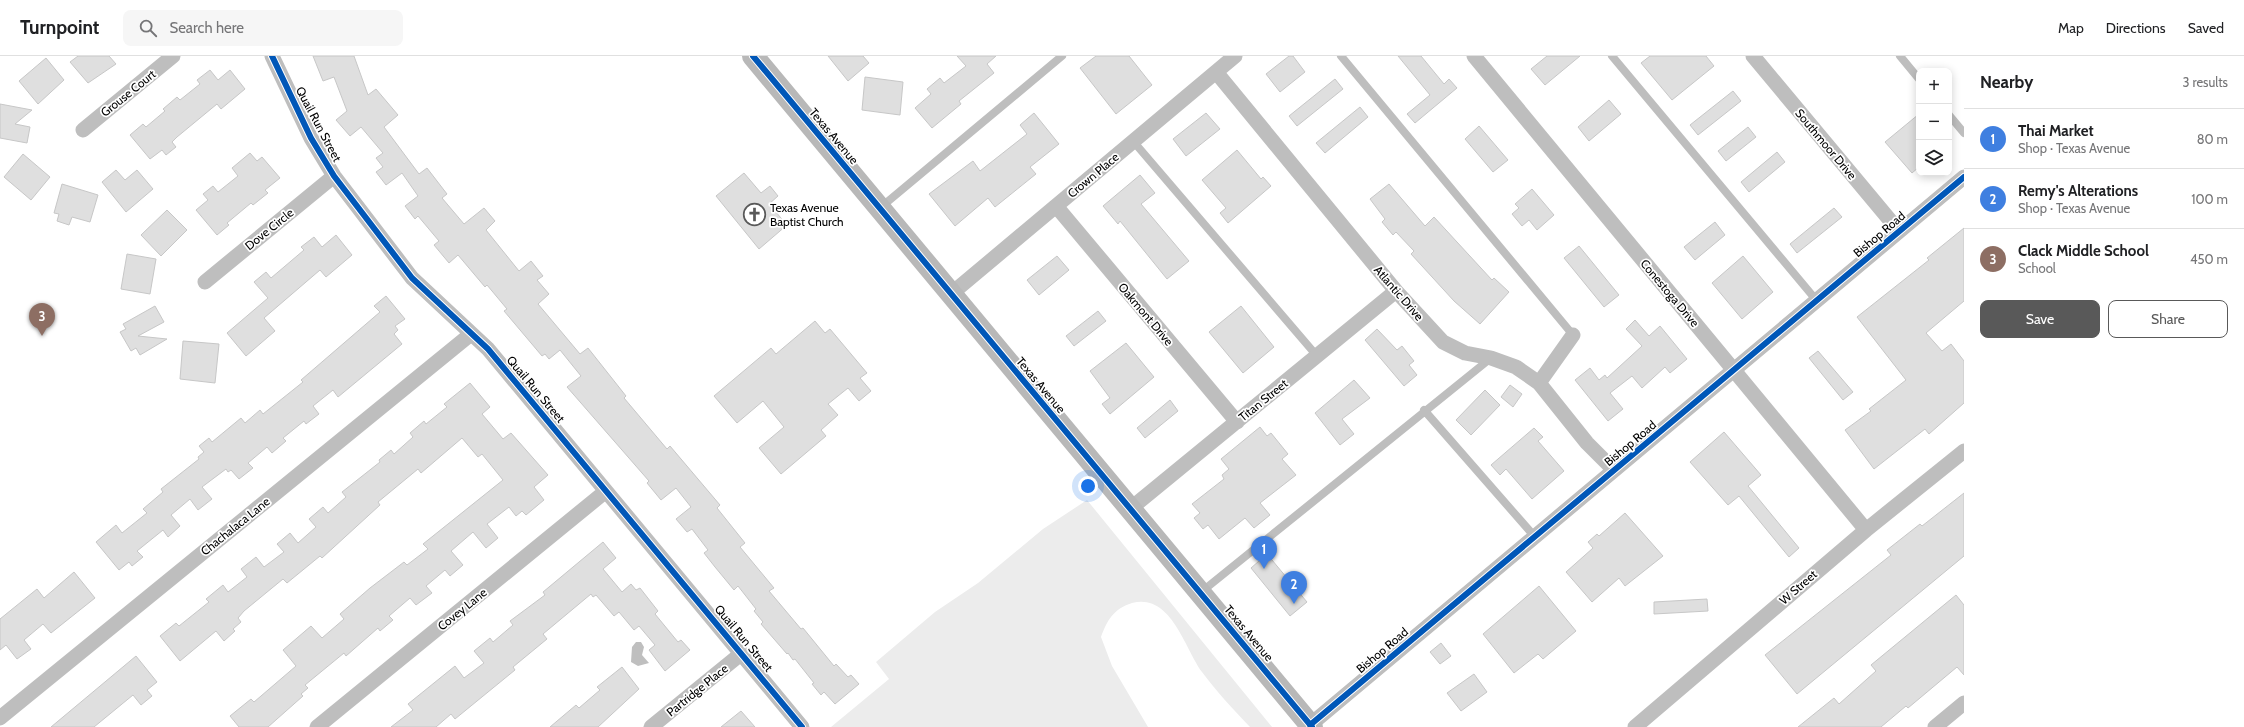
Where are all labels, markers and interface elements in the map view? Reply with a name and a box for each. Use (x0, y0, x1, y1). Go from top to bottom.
search box (123, 10, 403, 46)
text: Turnpoint (20, 16, 99, 39)
icon: search (137, 17, 159, 39)
text: Search here (169, 19, 244, 37)
text: Map (2058, 19, 2084, 37)
text: Directions (2106, 19, 2166, 37)
text: Saved (2188, 19, 2224, 37)
street label: Grouse Court (98, 66, 158, 120)
map controls (1916, 68, 1952, 176)
button: + (1916, 68, 1952, 104)
text: Nearby (1980, 72, 2033, 92)
text: 3 results (2182, 74, 2228, 90)
street label: Quail Run Street (293, 84, 345, 164)
button: − (1916, 104, 1952, 140)
street label: Texas Avenue (806, 105, 862, 167)
street label: Southmoor Drive (1792, 106, 1860, 182)
text: Thai Market (2018, 122, 2094, 140)
text: 1 (1991, 131, 1995, 147)
text: 80 m (2197, 131, 2228, 147)
button: layers (1916, 140, 1952, 176)
text: Shop · Texas Avenue (2018, 140, 2130, 156)
street label: Crown Place (1064, 149, 1122, 201)
text: Remy's Alterations (2018, 182, 2138, 200)
text: 2 (1990, 191, 1996, 207)
text: 100 m (2191, 191, 2228, 207)
place label: Texas Avenue Baptist Church (770, 200, 844, 229)
text: Shop · Texas Avenue (2018, 200, 2130, 216)
church icon: Texas Avenue Baptist Church (741, 201, 767, 227)
street label: Dove Circle (242, 205, 296, 253)
street label: Bishop Road (1850, 208, 1908, 260)
text: Clack Middle School (2018, 242, 2149, 260)
text: 3 (1989, 251, 1997, 267)
text: 450 m (2190, 251, 2228, 267)
street label: Conestoga Drive (1637, 256, 1703, 330)
text: School (2018, 260, 2056, 276)
street label: Atlantic Drive (1371, 262, 1427, 324)
street label: Oakmont Drive (1115, 279, 1177, 349)
button: Save (1980, 300, 2100, 338)
button: Share (2108, 300, 2228, 338)
pin: 3 (29, 303, 55, 336)
street label: Quail Run Street (504, 352, 568, 426)
street label: Texas Avenue (1013, 354, 1069, 416)
street label: Titan Street (1235, 376, 1291, 424)
street label: Bishop Road (1601, 417, 1659, 469)
your location (1078, 476, 1098, 496)
street label: Chachalaca Lane (197, 494, 273, 558)
pin: 1 (1251, 536, 1277, 569)
street label: W Street (1776, 567, 1820, 607)
pin: 2 (1281, 571, 1307, 604)
street label: Covey Lane (434, 585, 490, 633)
street label: Quail Run Street (712, 601, 776, 675)
street label: Texas Avenue (1221, 602, 1277, 664)
street label: Bishop Road (1353, 624, 1411, 676)
street label: Partridge Place (663, 661, 731, 719)

